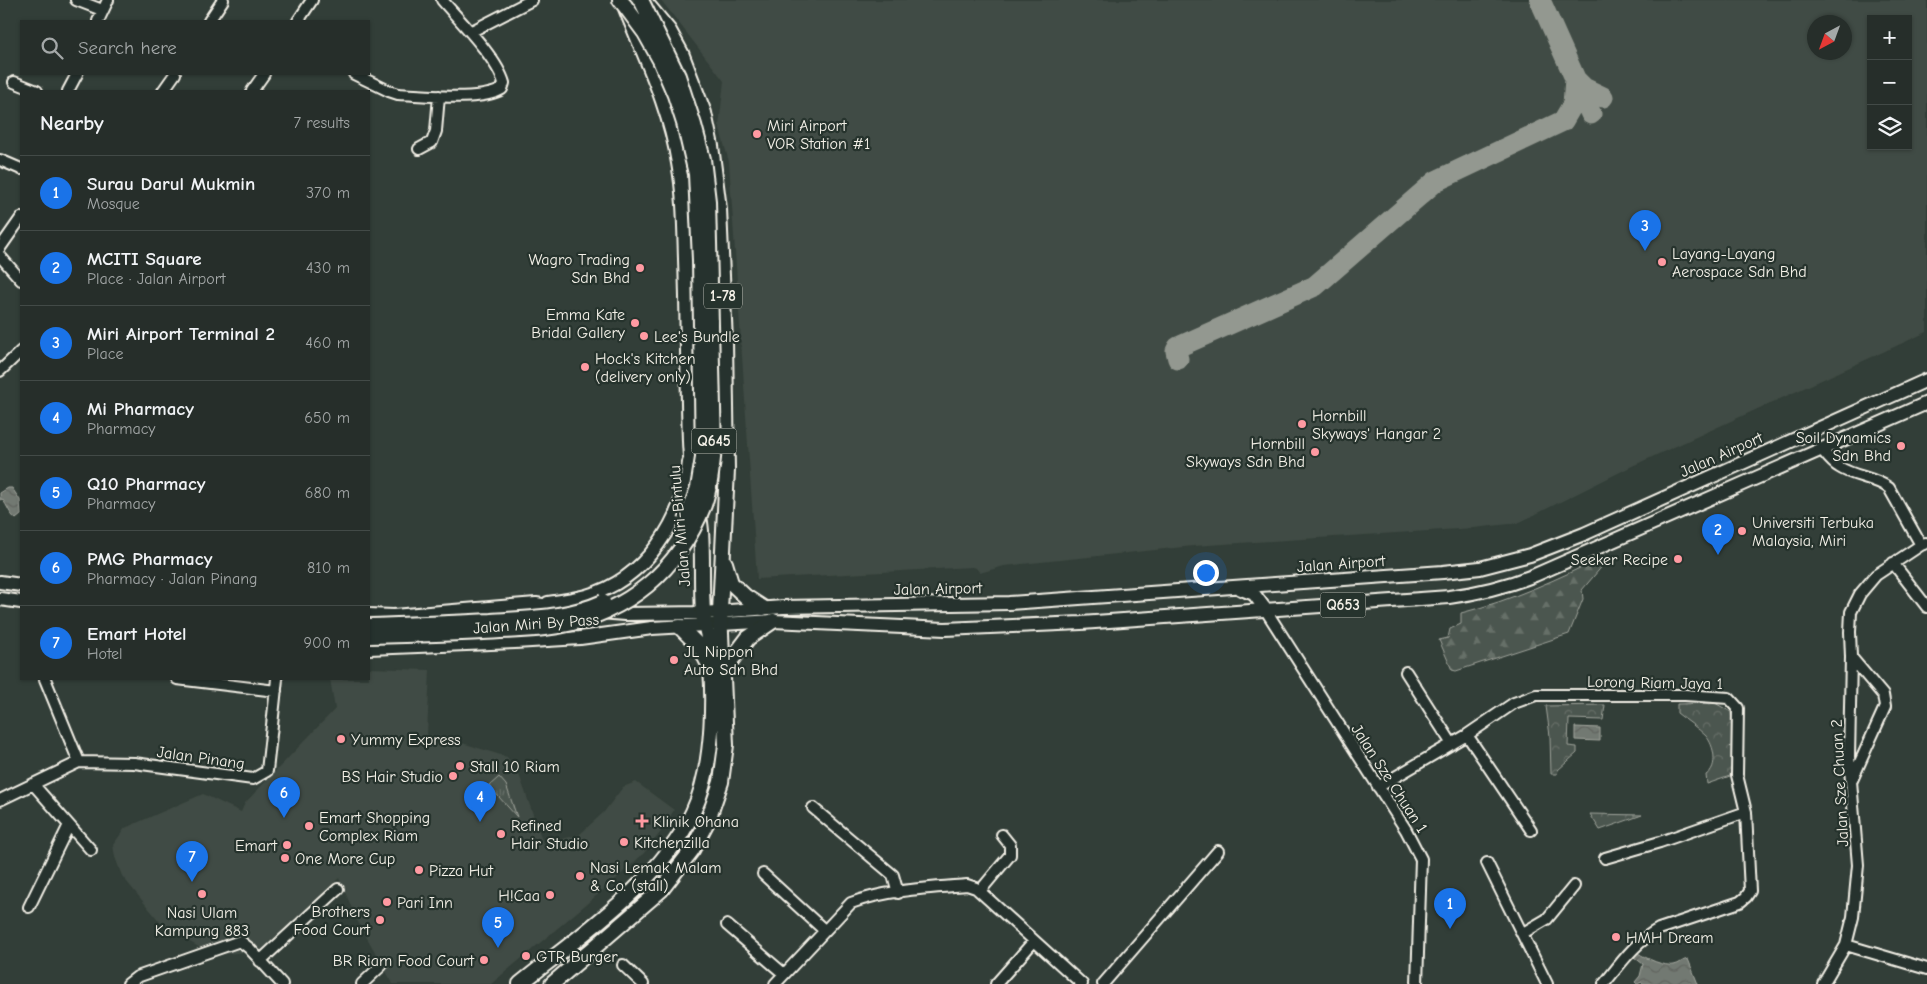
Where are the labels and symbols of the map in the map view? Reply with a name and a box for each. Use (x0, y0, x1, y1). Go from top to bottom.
north arrow (1807, 15, 1852, 60)
place label: Miri Airport VOR Station #1 (767, 117, 870, 153)
marker: Miri Airport VOR Station #1 (751, 128, 763, 140)
pin: 3 (1629, 210, 1661, 251)
place label: Layang-Layang Aerospace Sdn Bhd (1672, 245, 1807, 281)
place label: Wagro Trading Sdn Bhd (528, 251, 630, 287)
marker: Layang-Layang Aerospace Sdn Bhd (1656, 256, 1668, 268)
marker: Wagro Trading Sdn Bhd (634, 262, 646, 274)
road number: 1-78 (704, 284, 742, 308)
place label: Emma Kate Bridal Gallery (531, 306, 626, 342)
marker: Emma Kate Bridal Gallery (629, 317, 641, 329)
place label: Lee's Bundle (654, 328, 740, 346)
marker: Lee's Bundle (638, 330, 650, 342)
place label: Hock's Kitchen (delivery only) (595, 350, 695, 386)
marker: Hock's Kitchen (delivery only) (579, 361, 591, 373)
place label: Hornbill Skyways' Hangar 2 (1312, 407, 1441, 443)
marker: Hornbill Skyways' Hangar 2 (1296, 418, 1308, 430)
road number: Q645 (692, 428, 736, 454)
street label: Jalan Airport (1677, 428, 1766, 481)
place label: Soil Dynamics Sdn Bhd (1796, 429, 1891, 465)
place label: Hornbill Skyways Sdn Bhd (1186, 435, 1305, 471)
marker: Soil Dynamics Sdn Bhd (1895, 440, 1907, 452)
marker: Hornbill Skyways Sdn Bhd (1309, 446, 1321, 458)
street label: Jalan Miri-Bintulu (666, 464, 694, 587)
pin: 2 (1702, 514, 1734, 555)
place label: Universiti Terbuka Malaysia, Miri (1752, 514, 1874, 550)
marker: Universiti Terbuka Malaysia, Miri (1736, 525, 1748, 537)
place label: Seeker Recipe (1571, 551, 1668, 569)
street label: Jalan Airport (1296, 552, 1386, 576)
marker: Seeker Recipe (1672, 553, 1684, 565)
your location (1193, 560, 1219, 586)
street label: Jalan Airport (894, 579, 983, 599)
road number: Q653 (1320, 592, 1366, 618)
street label: Jalan Miri By Pass (473, 611, 600, 637)
place label: JL Nippon Auto Sdn Bhd (684, 643, 778, 679)
marker: JL Nippon Auto Sdn Bhd (668, 654, 680, 666)
street label: Lorong Riam Jaya 1 (1587, 673, 1723, 693)
street label: Jalan Sze Chuan 2 (1828, 719, 1852, 847)
street label: Jalan Sze Chuan 1 (1347, 721, 1431, 836)
place label: Yummy Express (351, 731, 461, 749)
marker: Yummy Express (335, 733, 347, 745)
street label: Jalan Pinang (156, 743, 246, 773)
place label: Stall 10 Riam (470, 758, 560, 776)
marker: Stall 10 Riam (454, 760, 466, 772)
place label: BS Hair Studio (342, 768, 443, 786)
marker: BS Hair Studio (447, 770, 459, 782)
pin: 6 (268, 777, 300, 818)
pin: 4 (464, 781, 496, 822)
place label: Emart Shopping Complex Riam (319, 809, 430, 845)
place label: Klinik Ohana (653, 813, 739, 831)
marker: Klinik Ohana (635, 814, 649, 828)
place label: Refined Hair Studio (511, 817, 588, 853)
marker: Emart Shopping Complex Riam (303, 820, 315, 832)
marker: Refined Hair Studio (495, 828, 507, 840)
place label: Kitchenzilla (634, 834, 710, 852)
marker: Kitchenzilla (618, 836, 630, 848)
place label: Emart (235, 837, 277, 855)
marker: Emart (281, 839, 293, 851)
pin: 7 (176, 841, 208, 882)
place label: One More Cup (295, 850, 395, 868)
marker: One More Cup (279, 852, 291, 864)
place label: Nasi Lemak Malam & Co. (stall) (590, 859, 721, 895)
place label: Pizza Hut (429, 862, 493, 880)
marker: Pizza Hut (413, 864, 425, 876)
marker: Nasi Lemak Malam & Co. (stall) (574, 870, 586, 882)
place label: H!Caa (498, 887, 540, 905)
marker: Nasi Ulam Kampung 883 (196, 888, 208, 900)
pin: 1 (1434, 888, 1466, 929)
marker: H!Caa (544, 889, 556, 901)
place label: Pari Inn (397, 894, 453, 912)
marker: Pari Inn (381, 896, 393, 908)
place label: Brothers Food Court (294, 903, 370, 939)
place label: Nasi Ulam Kampung 883 (155, 904, 249, 940)
pin: 5 (482, 907, 514, 948)
marker: Brothers Food Court (374, 914, 386, 926)
place label: HMH Dream (1626, 929, 1714, 947)
marker: HMH Dream (1610, 931, 1622, 943)
place label: GTR Burger (536, 948, 618, 966)
marker: GTR Burger (520, 950, 532, 962)
place label: BR Riam Food Court (333, 952, 474, 970)
marker: BR Riam Food Court (478, 954, 490, 966)

